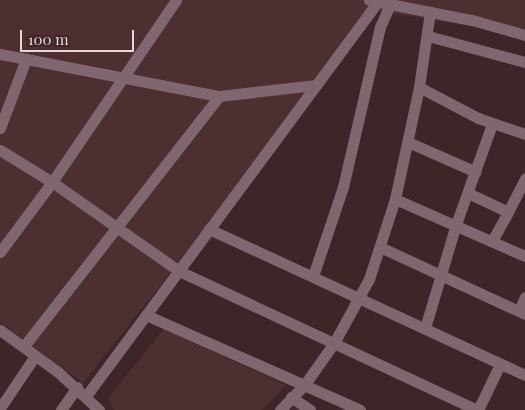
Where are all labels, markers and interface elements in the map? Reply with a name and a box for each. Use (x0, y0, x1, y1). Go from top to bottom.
scale bar (22, 20, 136, 52)
text: 100 m (28, 29, 69, 49)

